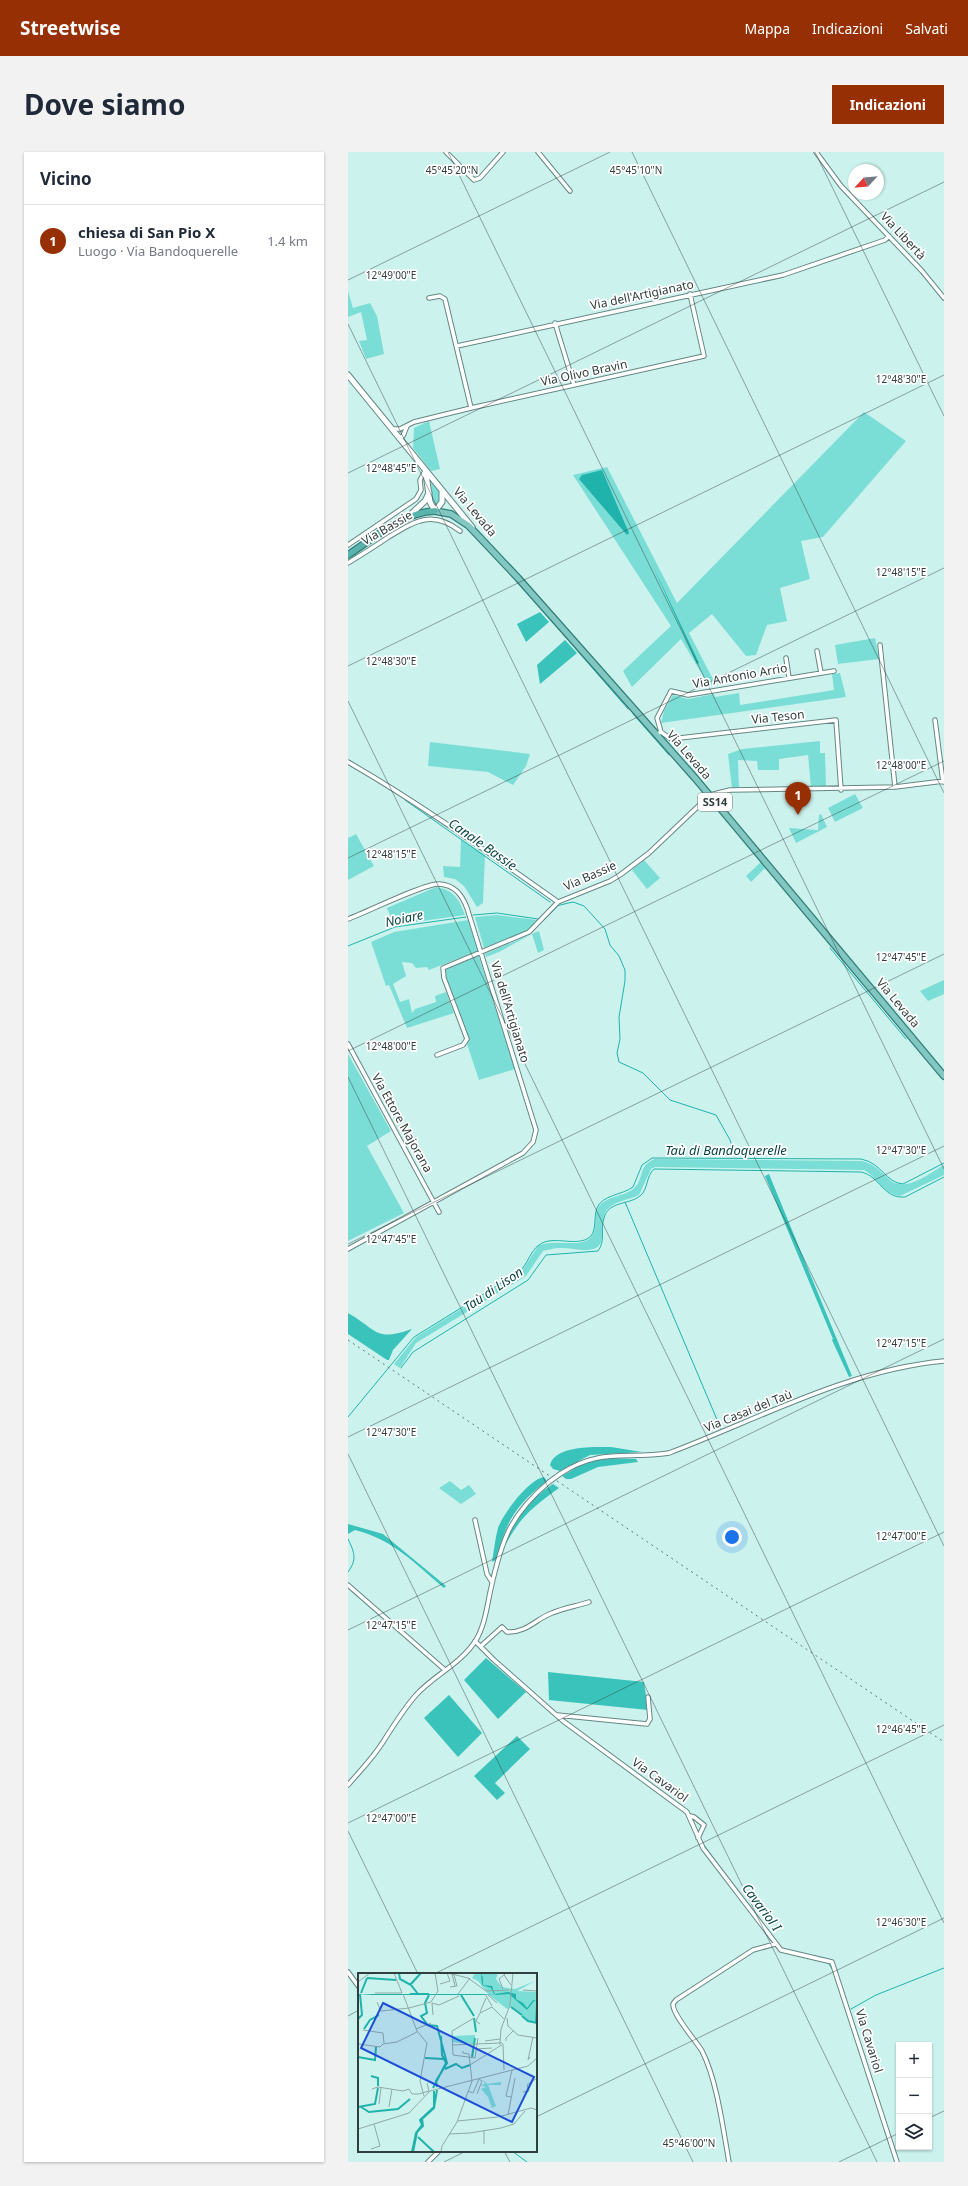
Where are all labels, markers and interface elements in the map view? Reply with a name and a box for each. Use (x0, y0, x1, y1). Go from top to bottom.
text: Streetwise (20, 15, 121, 41)
text: Mappa (744, 19, 790, 38)
text: Indicazioni (812, 19, 883, 38)
text: Salvati (905, 19, 948, 38)
text: Dove siamo (24, 85, 185, 123)
button: Indicazioni (832, 85, 944, 124)
text: 45°45'20"N (426, 163, 478, 177)
text: 45°45'10"N (610, 163, 662, 177)
north arrow (848, 164, 884, 200)
text: Vicino (40, 167, 92, 190)
street label: Via Libertà (877, 208, 930, 263)
text: chiesa di San Pio X (78, 222, 215, 242)
text: 1 (49, 232, 57, 250)
text: 1.4 km (267, 232, 308, 250)
text: Luogo · Via Bandoquerelle (78, 242, 238, 260)
text: 12°49'00"E (366, 268, 416, 282)
street label: Via dell'Artigianato (589, 275, 695, 314)
street label: Via Olivo Bravin (539, 355, 629, 390)
text: 12°48'30"E (876, 372, 926, 386)
text: 12°48'45"E (366, 461, 416, 475)
street label: Via Levada (450, 483, 501, 540)
street label: Via Bassie (358, 506, 415, 549)
text: 12°48'15"E (876, 565, 926, 579)
text: 12°48'30"E (366, 654, 416, 668)
street label: Via Antonio Arrio (691, 659, 788, 692)
street label: Via Teson (751, 705, 805, 728)
street label: Via Levada (663, 726, 715, 783)
text: 12°48'00"E (876, 758, 926, 772)
pin: 1 (785, 782, 811, 815)
road number: SS14 (698, 793, 732, 811)
water label: Canale Bassie (445, 814, 521, 874)
text: 12°48'15"E (366, 847, 416, 861)
street label: Via Bassie (561, 856, 619, 895)
water label: Noiare (383, 905, 425, 931)
text: 12°47'45"E (876, 950, 926, 964)
street label: Via dell'Artigianato (487, 959, 534, 1065)
street label: Via Levada (873, 974, 924, 1031)
text: 12°48'00"E (366, 1039, 416, 1053)
street label: Via Ettore Majorana (368, 1070, 437, 1175)
water label: Taù di Bandoquerelle (665, 1141, 787, 1159)
text: 12°47'30"E (876, 1143, 926, 1157)
text: 12°47'45"E (366, 1232, 416, 1246)
water label: Taù di Lison (460, 1263, 526, 1315)
text: 12°47'15"E (876, 1336, 926, 1350)
street label: Via Casai del Taù (701, 1385, 794, 1436)
text: 12°47'30"E (366, 1425, 416, 1439)
your location (722, 1527, 742, 1547)
text: 12°47'00"E (876, 1529, 926, 1543)
text: 12°47'15"E (366, 1618, 416, 1632)
text: 12°46'45"E (876, 1722, 926, 1736)
street label: Via Cavariol (629, 1753, 692, 1806)
text: 12°47'00"E (366, 1811, 416, 1825)
water label: Cavariol I (738, 1880, 786, 1935)
text: 12°46'30"E (876, 1915, 926, 1929)
inset map (358, 1973, 537, 2152)
street label: Via Cavariol (852, 2007, 887, 2075)
map controls (896, 2042, 932, 2150)
button: + (896, 2042, 932, 2078)
button: − (896, 2078, 932, 2114)
button: layers (896, 2114, 932, 2150)
text: 45°46'00"N (663, 2136, 715, 2150)

